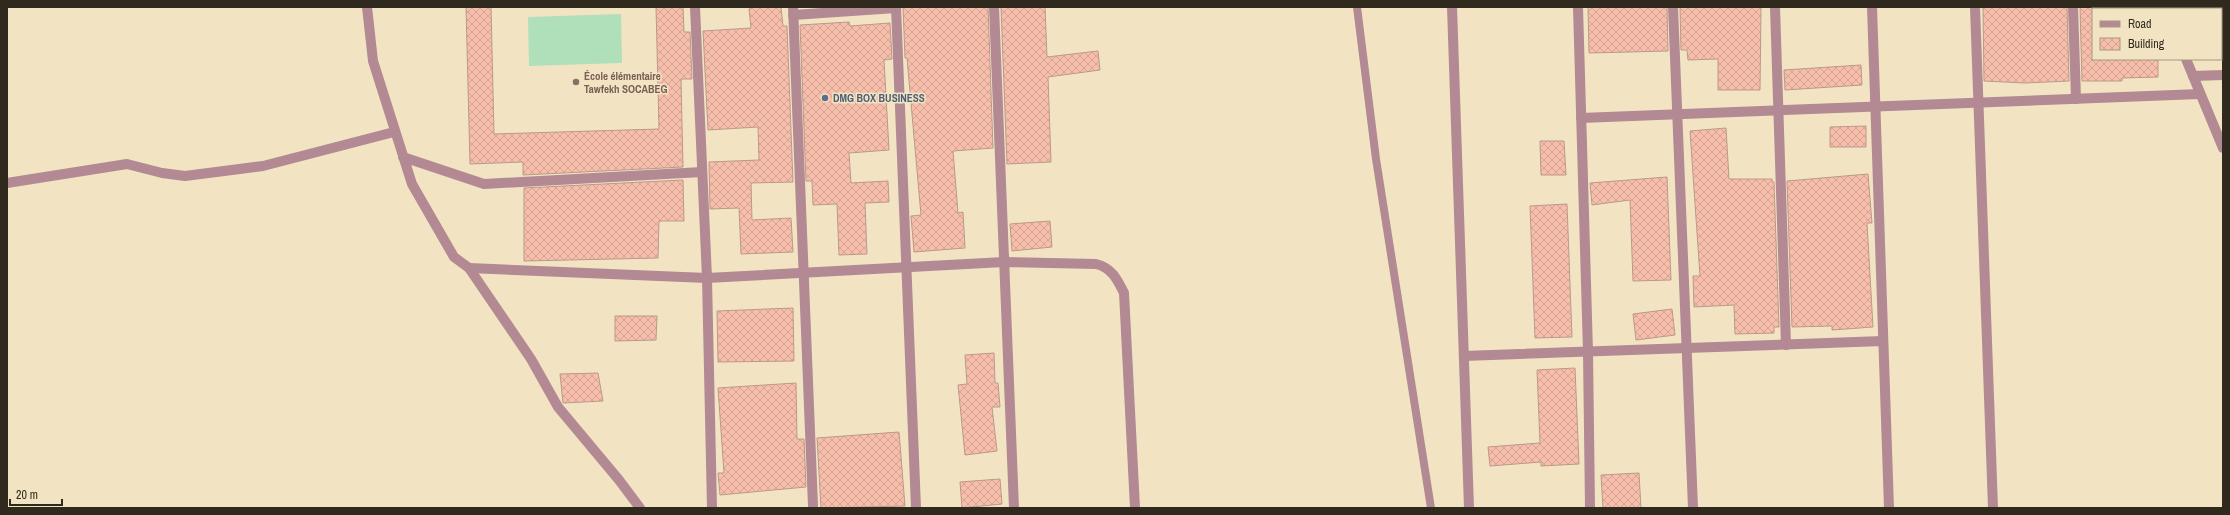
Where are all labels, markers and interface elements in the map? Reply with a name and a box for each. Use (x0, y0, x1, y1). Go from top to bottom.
legend (2092, 8, 2222, 60)
text: Road (2128, 16, 2152, 32)
text: Building (2128, 36, 2165, 52)
place label: École élémentaire Tawfekh SOCABEG (584, 69, 668, 96)
marker: École élémentaire Tawfekh SOCABEG (571, 77, 581, 87)
place label: DMG BOX BUSINESS (833, 91, 925, 105)
marker: DMG BOX BUSINESS (820, 93, 830, 103)
scale bar (10, 481, 62, 507)
text: 20 m (16, 487, 38, 503)

